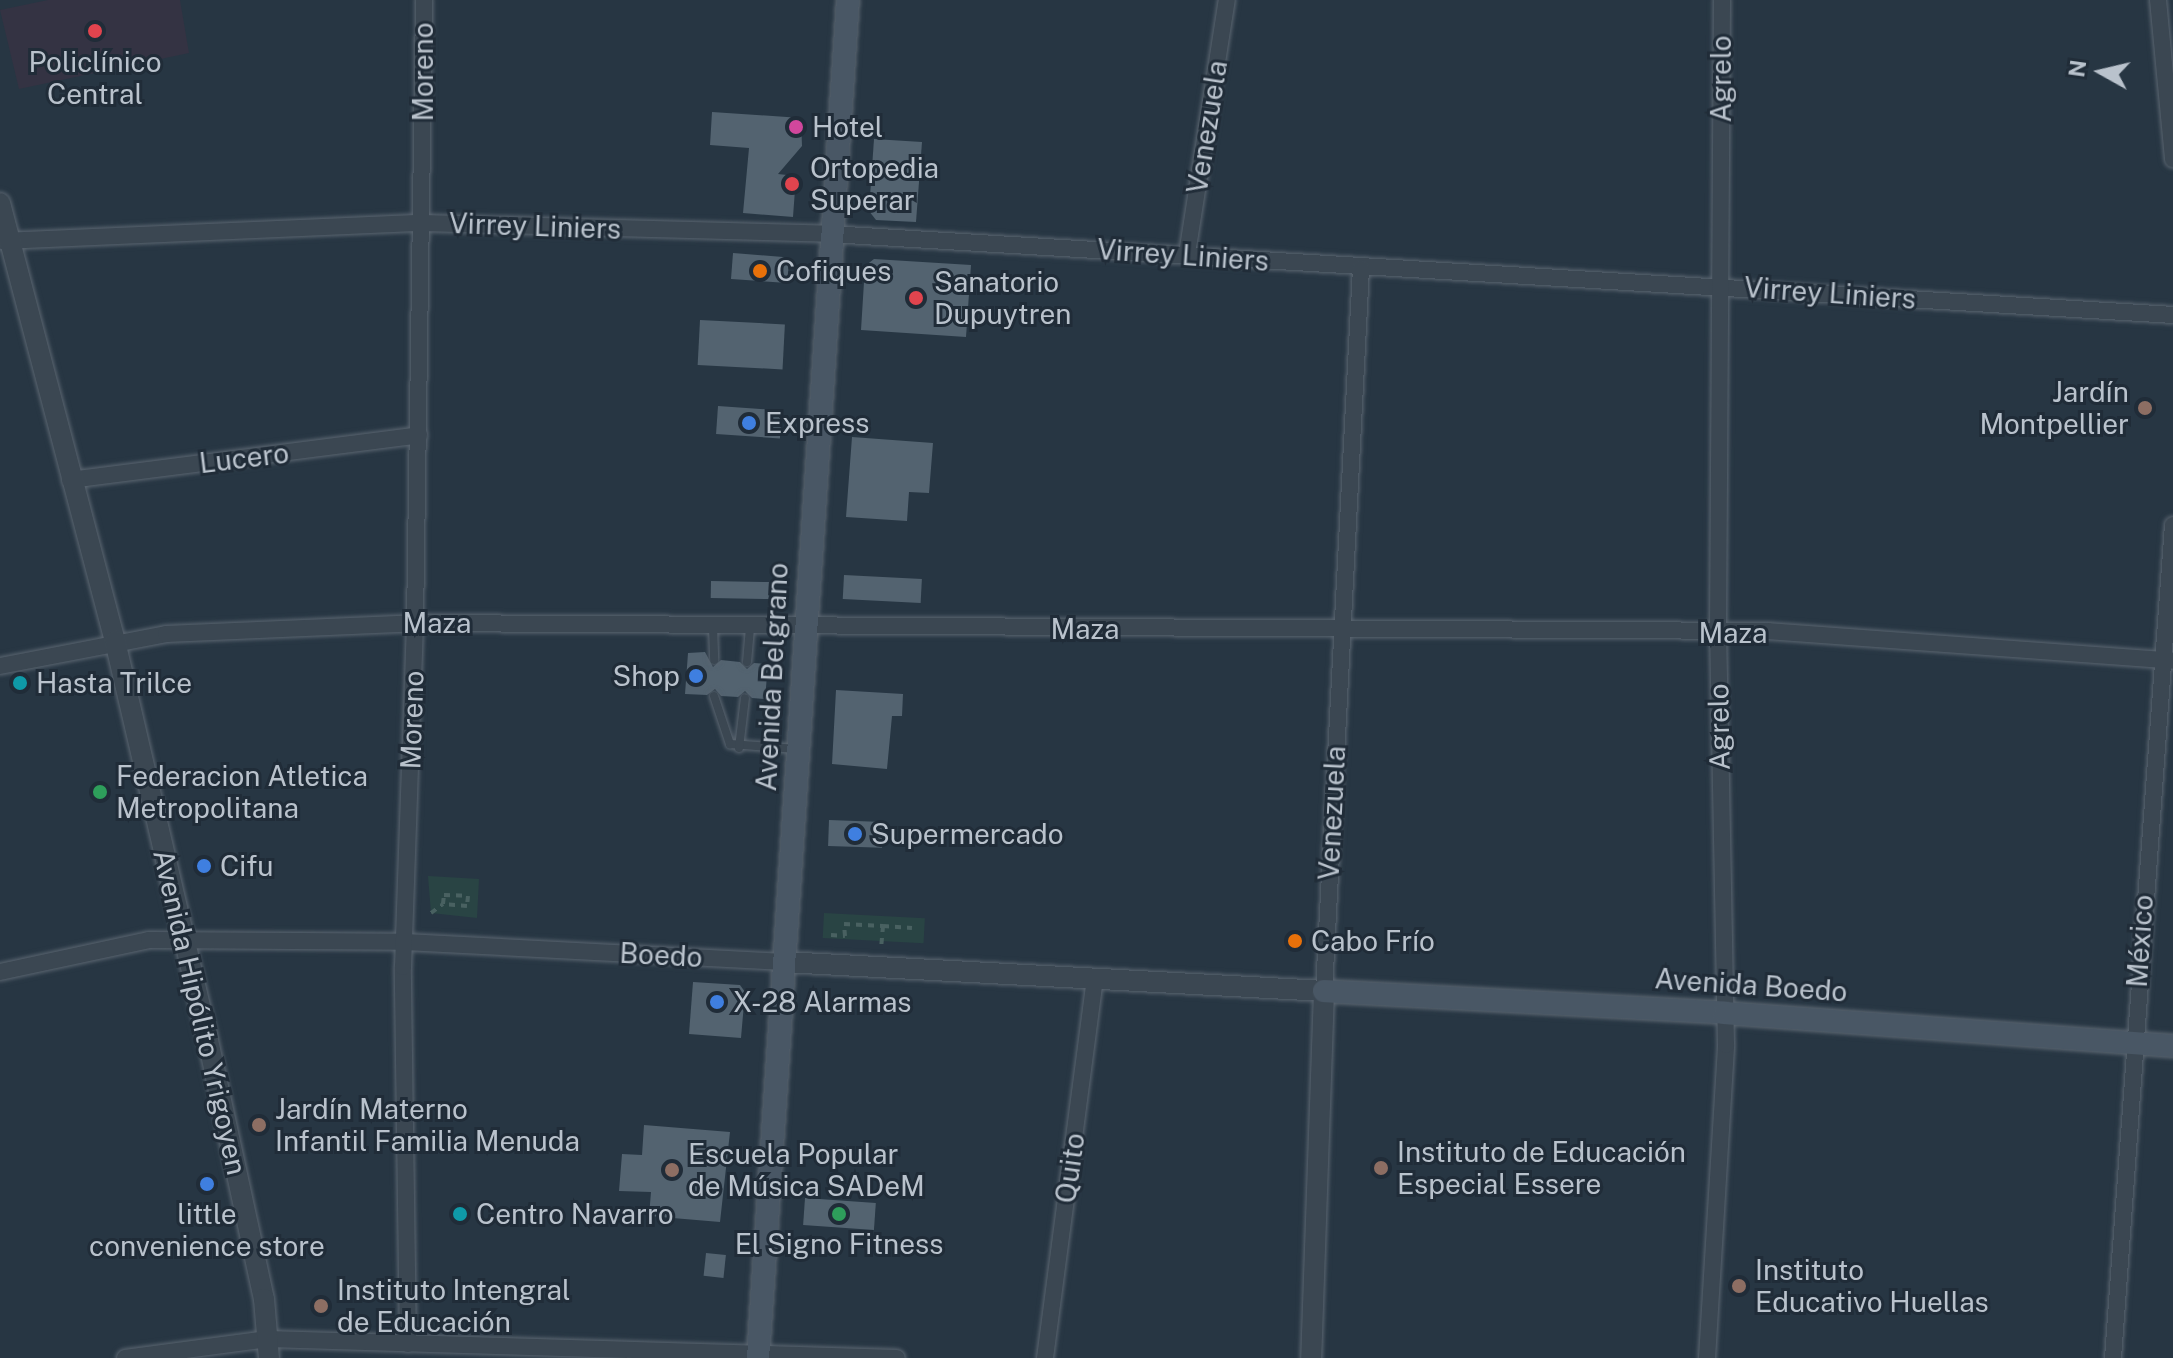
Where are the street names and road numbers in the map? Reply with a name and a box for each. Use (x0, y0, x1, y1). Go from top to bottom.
street label: Moreno (406, 22, 440, 122)
street label: Agrelo (1704, 35, 1738, 123)
street label: Venezuela (1180, 58, 1234, 196)
street label: Virrey Liniers (448, 206, 622, 246)
street label: Virrey Liniers (1096, 232, 1270, 278)
street label: Virrey Liniers (1743, 270, 1917, 316)
street label: Lucero (197, 436, 291, 480)
street label: Avenida Belgrano (749, 562, 795, 792)
street label: Maza (402, 606, 472, 640)
street label: Maza (1050, 612, 1120, 646)
street label: Maza (1698, 616, 1768, 650)
street label: Moreno (393, 670, 431, 770)
street label: Agrelo (1701, 683, 1737, 771)
street label: Venezuela (1312, 745, 1352, 881)
street label: Avenida Hipólito Yrigoyen (146, 846, 254, 1178)
street label: México (2120, 893, 2160, 989)
street label: Boedo (619, 936, 703, 974)
street label: Avenida Boedo (1654, 962, 1848, 1008)
street label: Quito (1048, 1131, 1092, 1205)

